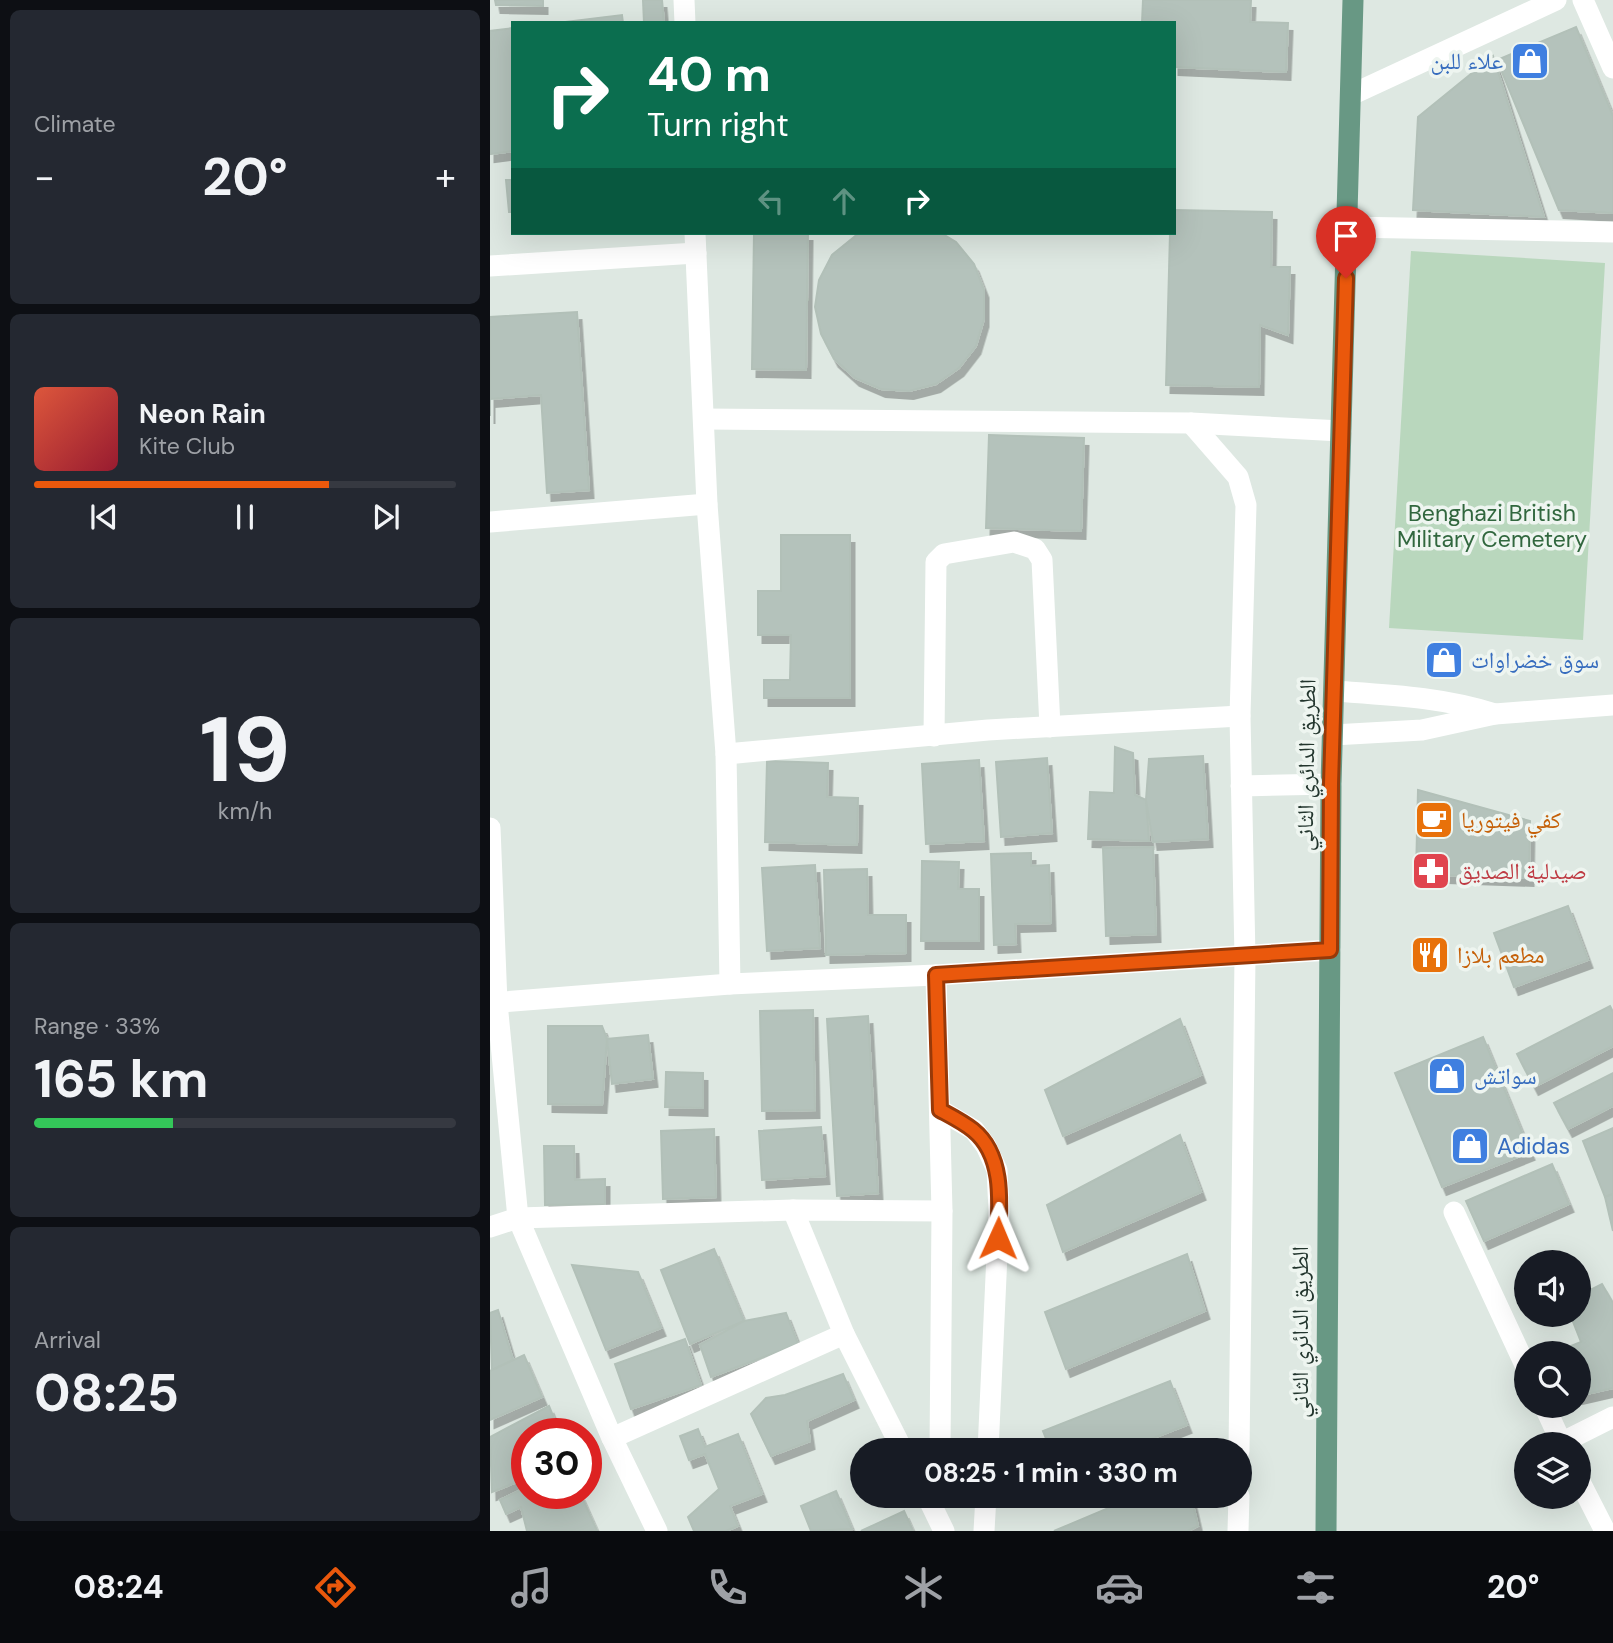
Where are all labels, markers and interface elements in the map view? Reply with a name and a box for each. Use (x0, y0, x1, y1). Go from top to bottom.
shop icon: علاء للبن (1509, 40, 1551, 82)
text: 40 m (647, 42, 771, 106)
place label: علاء للبن (1431, 46, 1503, 76)
icon: right (532, 49, 623, 140)
text: Turn right (647, 104, 789, 146)
text: Climate (34, 109, 116, 139)
text: 20° (202, 143, 288, 211)
text: − (34, 152, 55, 202)
text: + (435, 152, 456, 202)
icon: left (752, 182, 790, 220)
icon: ahead (825, 182, 863, 220)
icon: right (898, 182, 936, 220)
pin (1316, 206, 1376, 278)
icon: arrive (1327, 217, 1365, 255)
text: Neon Rain (139, 397, 266, 431)
text: Kite Club (139, 431, 235, 461)
icon: previous (85, 498, 123, 536)
icon: pause (226, 498, 264, 536)
icon: next (367, 498, 405, 536)
park label: Benghazi British Military Cemetery (1397, 498, 1587, 554)
shop icon: سوق خضراوات (1423, 639, 1465, 681)
place label: سوق خضراوات (1471, 645, 1599, 675)
street label: الطريق الدائري الثاني (1290, 679, 1326, 851)
text: 19 (200, 691, 290, 809)
text: km/h (218, 796, 272, 826)
cafe icon: كفي فيتوريا (1413, 799, 1455, 841)
place label: كفي فيتوريا (1461, 805, 1561, 839)
pharmacy icon: صيدلية الصديق (1410, 850, 1452, 892)
place label: صيدلية الصديق (1458, 856, 1587, 886)
restaurant icon: مطعم بلازا (1409, 934, 1451, 976)
place label: مطعم بلازا (1457, 940, 1544, 971)
text: Range · 33% (34, 1011, 160, 1041)
text: 165 km (34, 1045, 208, 1113)
shop icon: سواتش (1426, 1055, 1468, 1097)
place label: سواتش (1474, 1061, 1537, 1091)
shop icon: Adidas (1449, 1125, 1491, 1167)
place label: Adidas (1497, 1131, 1570, 1161)
position arrow (961, 1201, 1035, 1275)
street label: الطريق الدائري الثاني (1285, 1246, 1319, 1418)
map controls (1514, 1250, 1591, 1509)
button: sound (1514, 1250, 1591, 1327)
text: Arrival (34, 1325, 101, 1355)
button: search (1514, 1341, 1591, 1418)
text: 08:25 (34, 1359, 179, 1427)
speed limit sign: 30 (511, 1418, 602, 1509)
button: layers (1514, 1432, 1591, 1509)
text: 08:25 · 1 min · 330 m (924, 1456, 1178, 1490)
icon: directions (311, 1563, 360, 1612)
icon: music (507, 1563, 556, 1612)
icon: phone (703, 1563, 752, 1612)
icon: climate (899, 1563, 948, 1612)
icon: car (1095, 1563, 1144, 1612)
icon: filters (1291, 1563, 1340, 1612)
text: 08:24 (74, 1566, 163, 1608)
text: 20° (1487, 1566, 1539, 1608)

